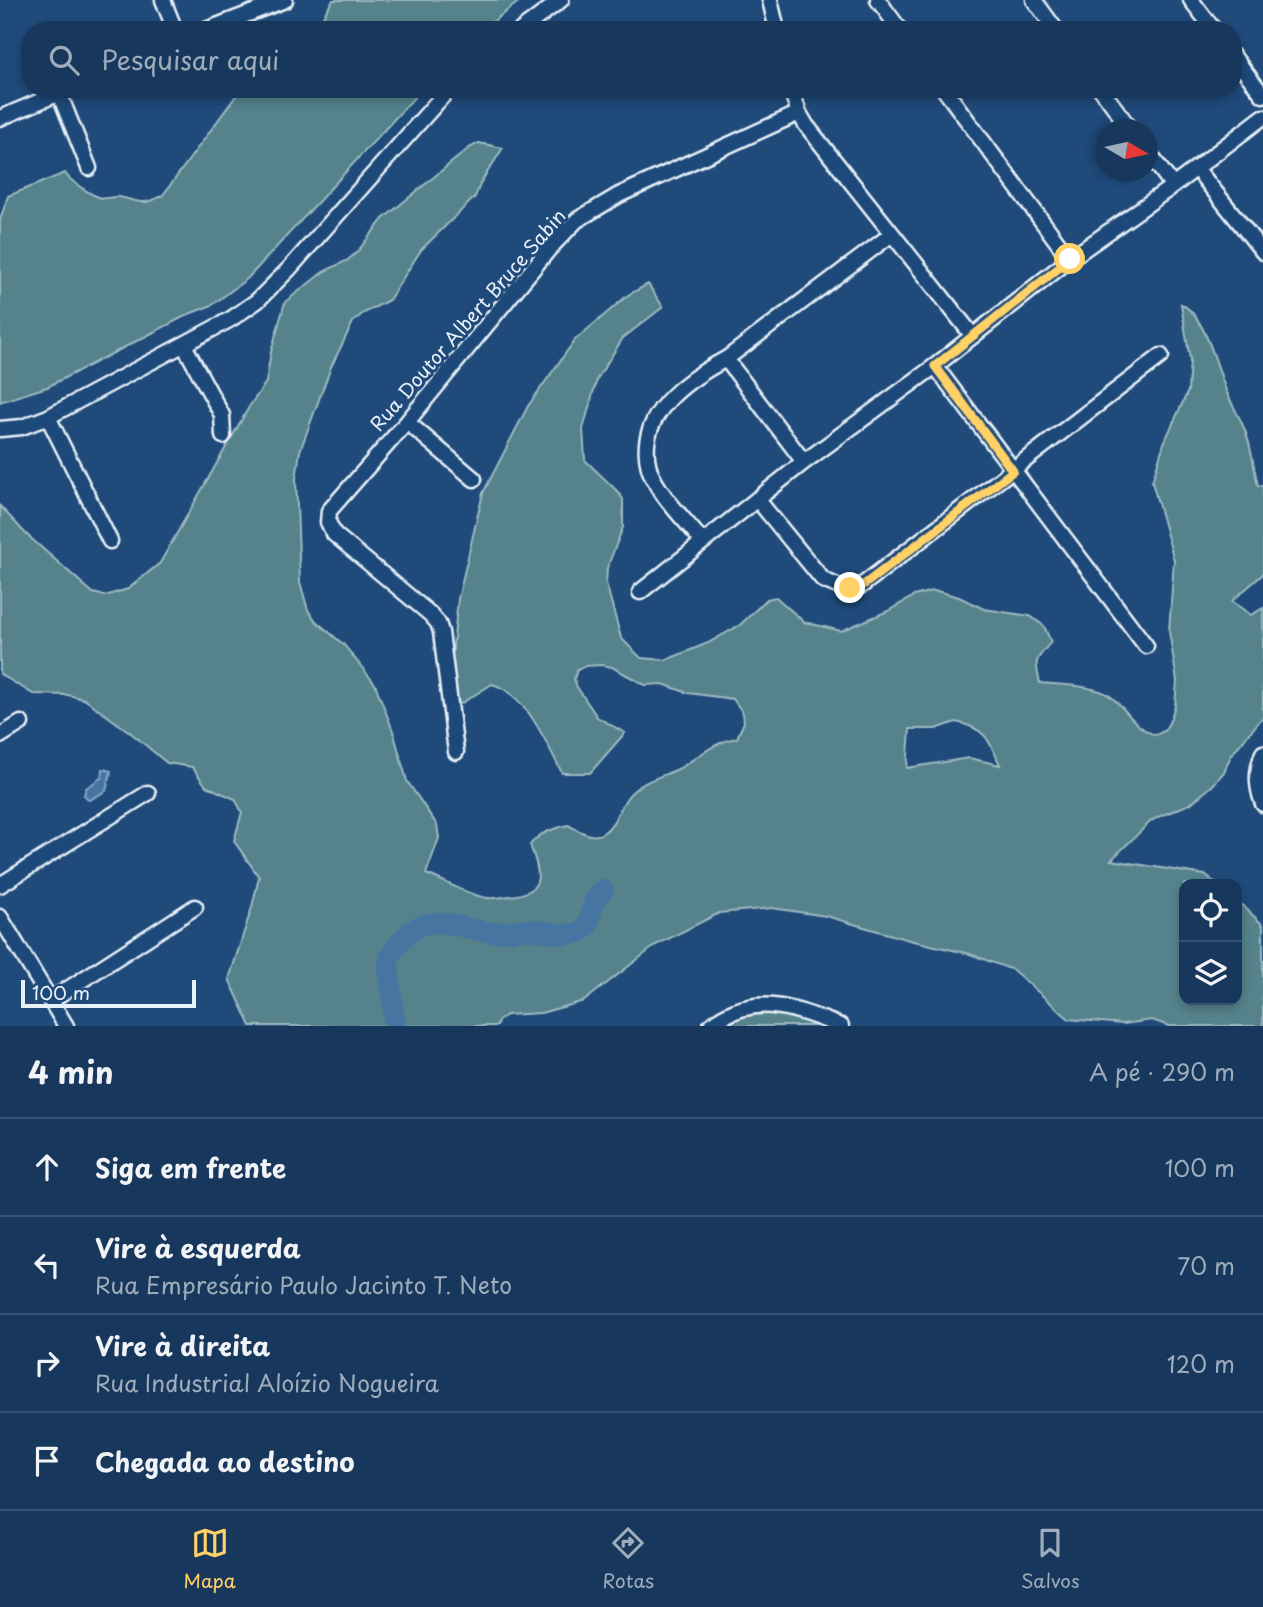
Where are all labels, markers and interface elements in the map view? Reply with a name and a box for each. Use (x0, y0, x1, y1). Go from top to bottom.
search box (21, 21, 1242, 98)
text: Pesquisar aqui (101, 40, 279, 79)
icon: search (45, 41, 83, 79)
north arrow (1095, 119, 1158, 182)
street label: Rua Doutor Albert Bruce Sabin (363, 202, 572, 437)
route start (1054, 243, 1085, 274)
route end (834, 572, 865, 603)
map controls (1179, 879, 1242, 1005)
button: locate (1179, 879, 1242, 942)
button: layers (1179, 942, 1242, 1005)
scale bar (21, 977, 196, 1009)
text: 100 m (32, 978, 90, 1006)
text: 4 min (28, 1049, 114, 1094)
text: A pé · 290 m (1089, 1054, 1235, 1089)
icon: ahead (28, 1148, 66, 1186)
text: Siga em frente (95, 1148, 286, 1187)
text: 100 m (1165, 1150, 1235, 1185)
text: Vire à esquerda (95, 1228, 301, 1267)
icon: left (28, 1246, 66, 1284)
text: 70 m (1177, 1248, 1235, 1283)
text: Rua Empresário Paulo Jacinto T. Neto (95, 1267, 512, 1302)
text: Vire à direita (95, 1326, 270, 1365)
icon: right (28, 1344, 66, 1382)
text: 120 m (1167, 1346, 1235, 1381)
text: Rua Industrial Aloízio Nogueira (95, 1365, 439, 1400)
icon: arrive (28, 1442, 66, 1480)
text: Chegada ao destino (95, 1442, 354, 1481)
tab: Mapa (183, 1524, 236, 1594)
tab: Rotas (603, 1524, 654, 1594)
tab: Salvos (1021, 1524, 1080, 1594)

